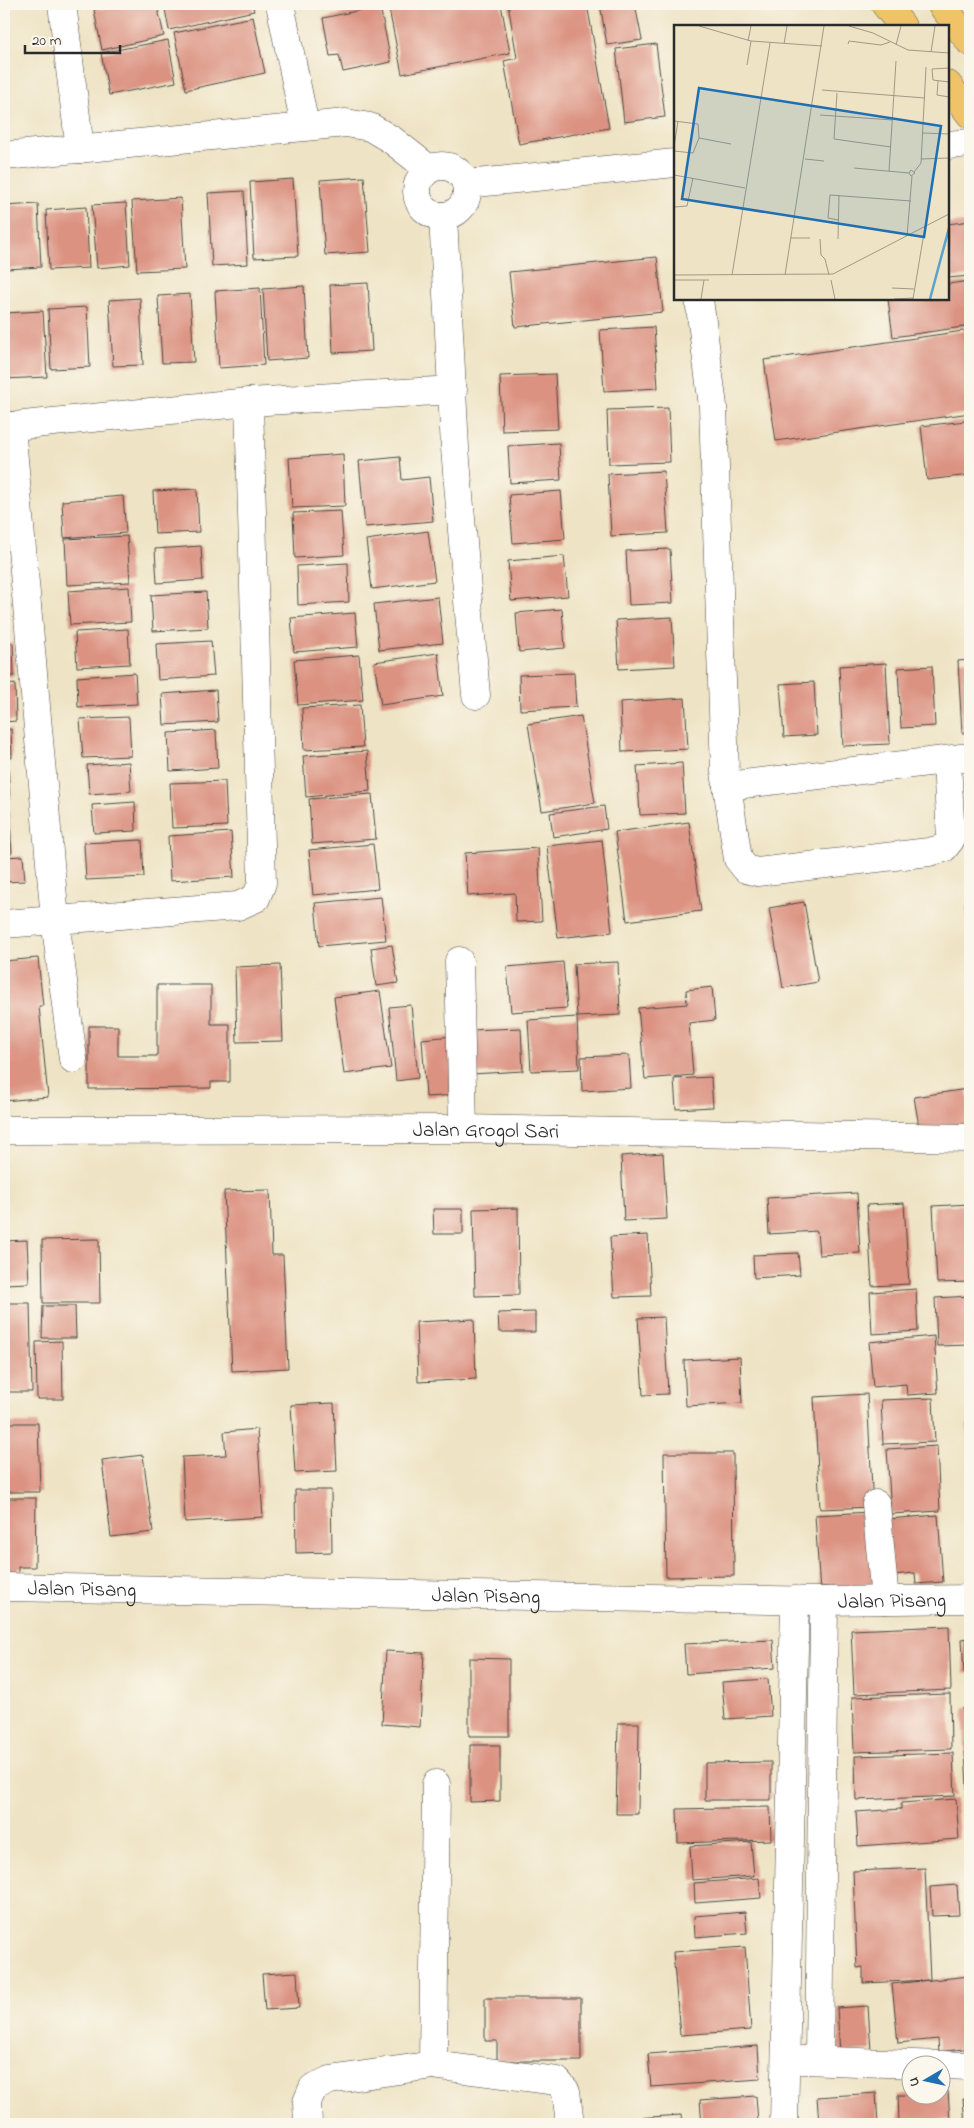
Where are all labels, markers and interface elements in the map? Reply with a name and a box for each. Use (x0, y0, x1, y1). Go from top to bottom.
scale bar (25, 22, 120, 54)
inset map (674, 25, 949, 300)
text: 20 m (32, 30, 62, 52)
street label: Jalan Grogol Sari (413, 1116, 559, 1149)
street label: Jalan Pisang (27, 1574, 137, 1608)
street label: Jalan Pisang (431, 1581, 540, 1615)
street label: Jalan Pisang (837, 1586, 946, 1618)
north arrow (902, 2056, 952, 2106)
text: U (904, 2076, 926, 2088)

